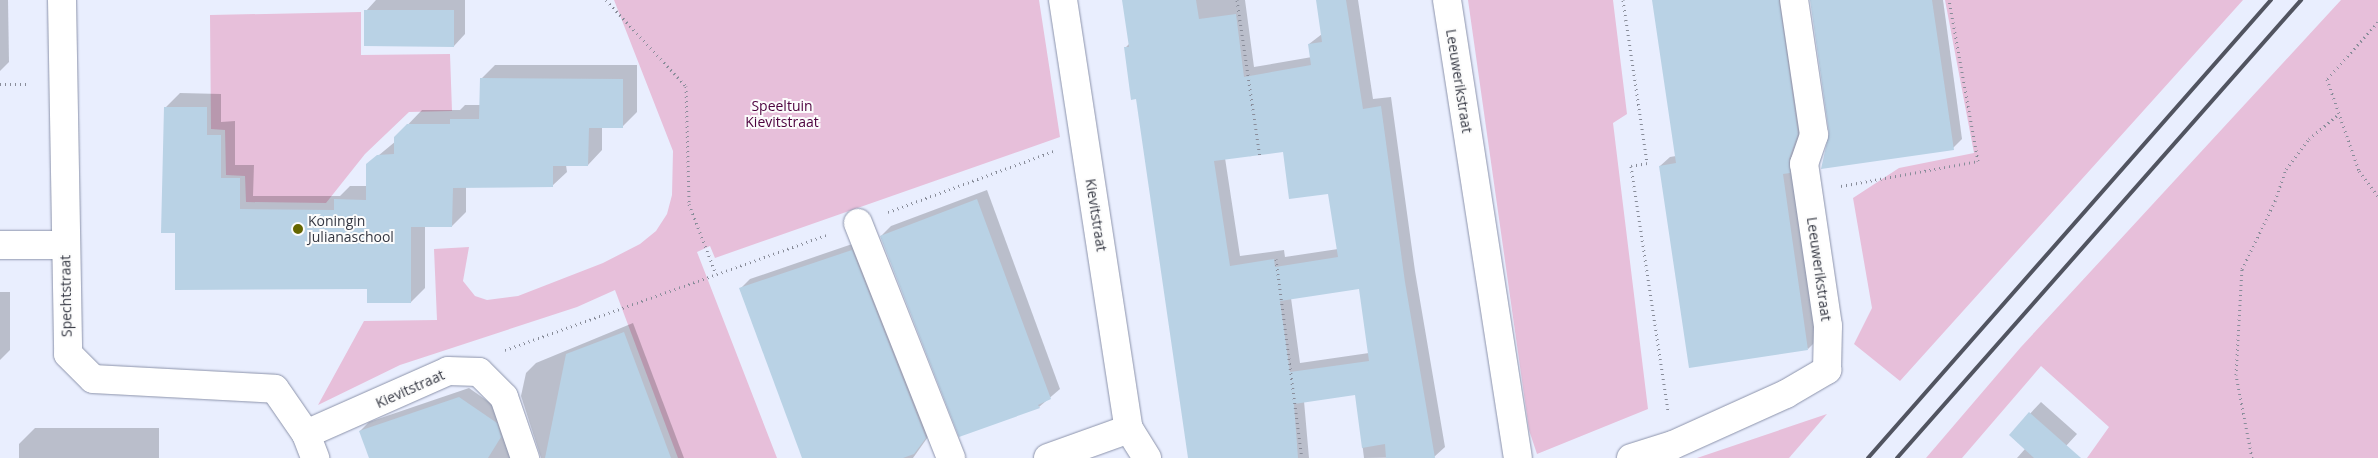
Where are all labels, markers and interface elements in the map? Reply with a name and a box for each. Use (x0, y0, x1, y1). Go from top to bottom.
street label: Leeuwerikstraat (1443, 28, 1475, 134)
park label: Speeltuin Kievitstraat (745, 98, 819, 130)
street label: Kievitstraat (1082, 177, 1110, 253)
place label: Koningin Julianaschool (308, 213, 394, 246)
street label: Leeuwerikstraat (1803, 216, 1835, 322)
marker: Koningin Julianaschool (292, 223, 304, 235)
street label: Spechtstraat (57, 255, 75, 337)
street label: Kievitstraat (373, 366, 447, 412)

